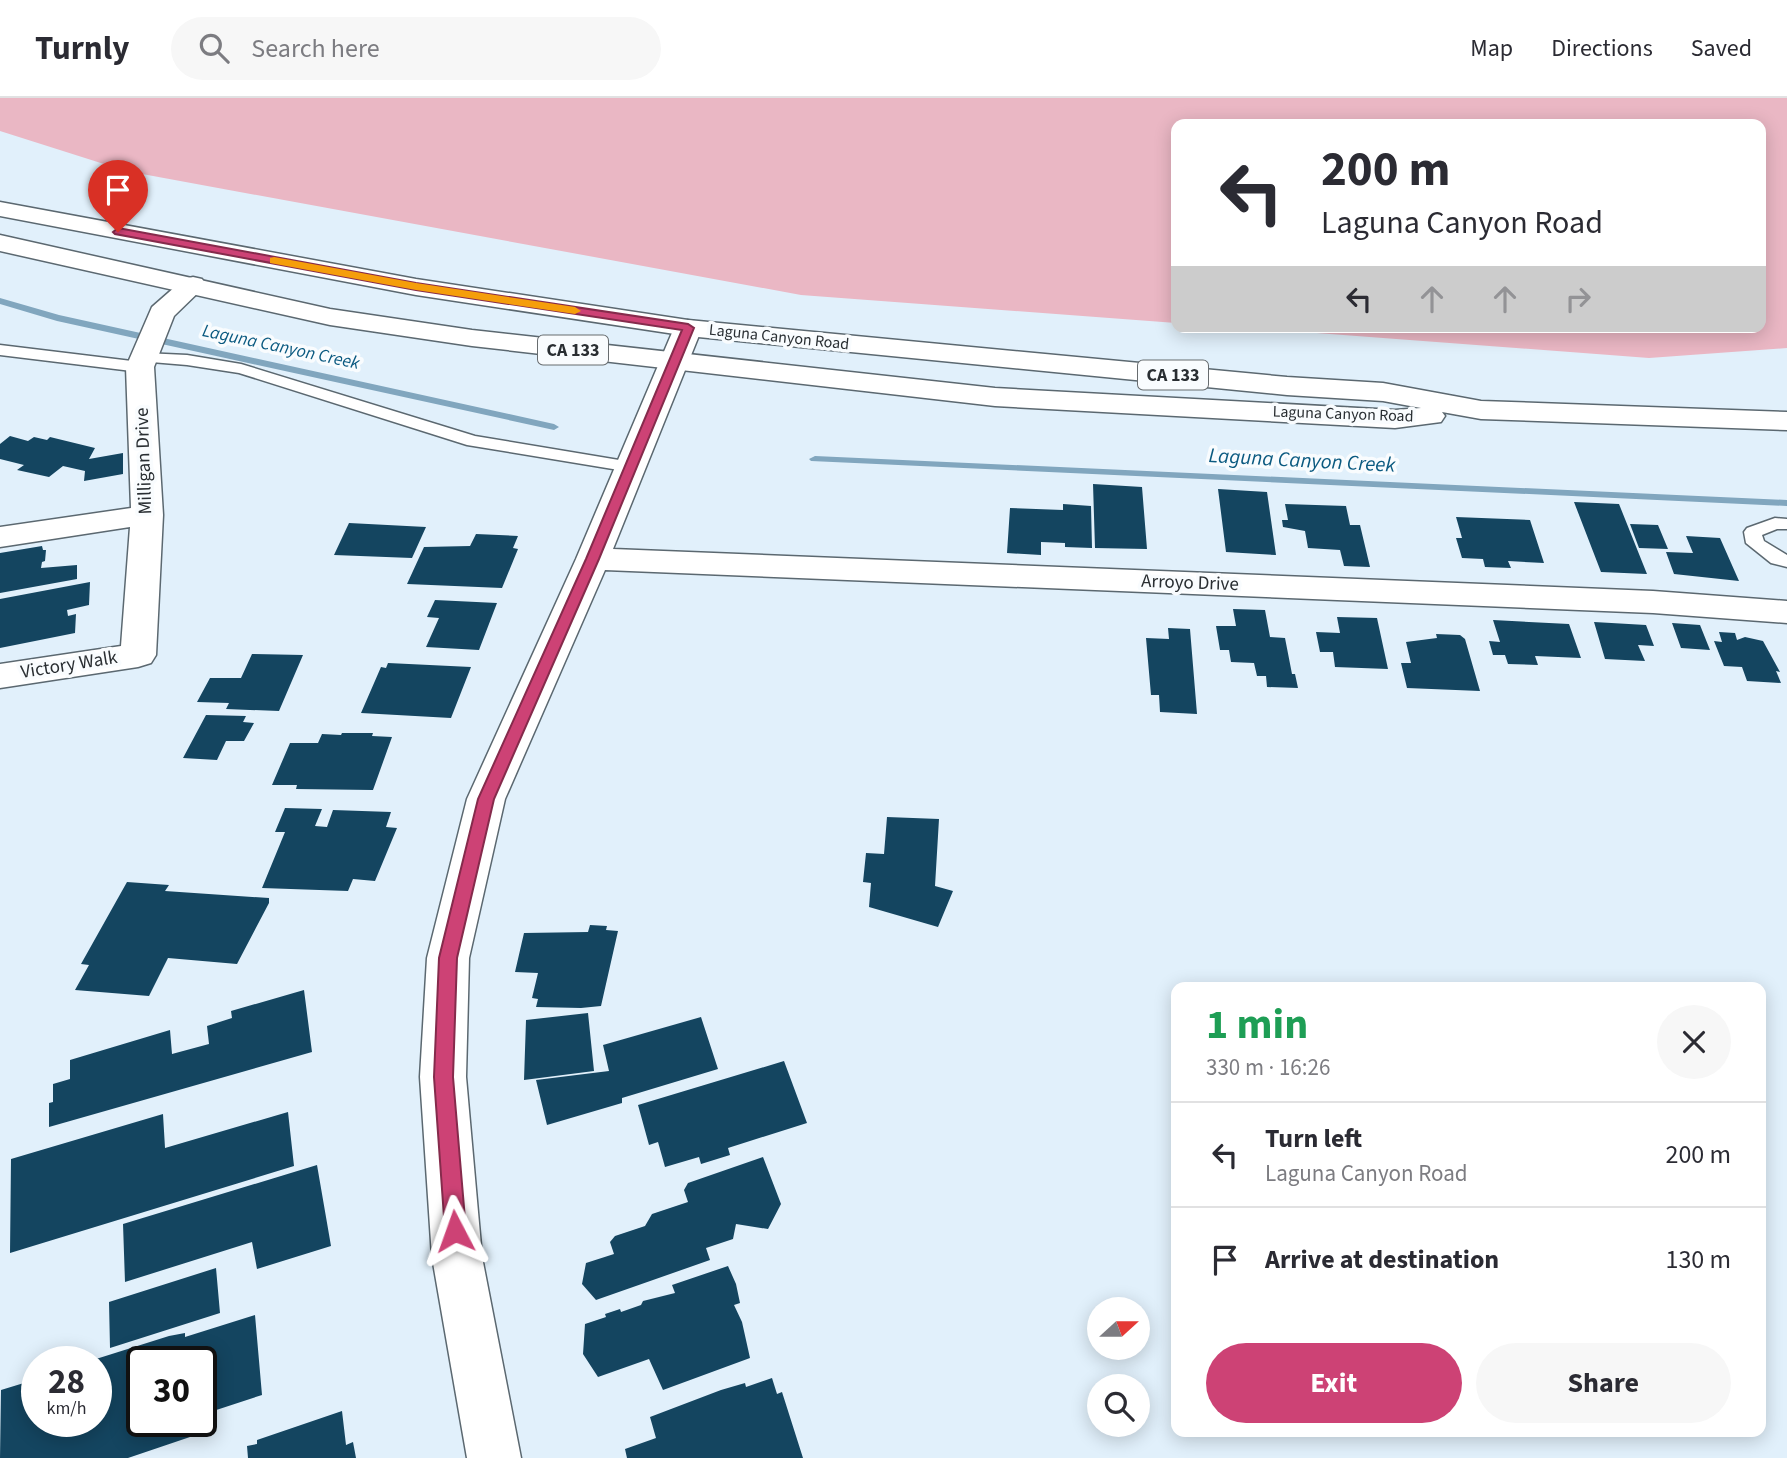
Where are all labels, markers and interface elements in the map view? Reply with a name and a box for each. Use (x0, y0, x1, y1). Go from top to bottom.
search box (171, 17, 661, 80)
text: Turnly (35, 25, 129, 72)
icon: search (195, 29, 233, 67)
text: Search here (251, 30, 380, 67)
text: Map (1470, 31, 1513, 66)
text: Directions (1551, 31, 1653, 66)
text: Saved (1691, 31, 1752, 66)
text: 200 m (1321, 135, 1450, 205)
icon: left (1206, 147, 1297, 238)
pin (88, 160, 148, 232)
icon: arrive (99, 171, 137, 209)
text: Laguna Canyon Road (1321, 200, 1603, 246)
icon: left (1340, 280, 1378, 318)
icon: ahead (1413, 280, 1451, 318)
icon: ahead (1486, 280, 1524, 318)
icon: right (1559, 280, 1597, 318)
water label: Laguna Canyon Creek (200, 318, 362, 376)
street label: Laguna Canyon Road (708, 319, 850, 355)
road number: CA 133 (538, 336, 608, 364)
road number: CA 133 (1138, 360, 1208, 390)
street label: Laguna Canyon Road (1272, 401, 1414, 427)
street label: Milligan Drive (129, 407, 159, 515)
water label: Laguna Canyon Creek (1208, 440, 1397, 480)
street label: Arroyo Drive (1141, 568, 1239, 598)
street label: Victory Walk (19, 644, 120, 686)
text: 1 min (1206, 995, 1308, 1055)
button: close (1657, 1005, 1731, 1079)
text: 330 m · 16:26 (1206, 1051, 1330, 1084)
text: Turn left (1265, 1120, 1362, 1157)
icon: left (1206, 1136, 1244, 1174)
text: 200 m (1665, 1136, 1731, 1173)
text: Laguna Canyon Road (1265, 1157, 1468, 1190)
position arrow (418, 1194, 492, 1268)
icon: arrive (1206, 1241, 1244, 1279)
text: Arrive at destination (1265, 1241, 1499, 1278)
text: 130 m (1665, 1241, 1731, 1278)
north arrow (1087, 1297, 1150, 1360)
map controls (1087, 1297, 1150, 1437)
button: Exit (1206, 1343, 1462, 1423)
button: Share (1476, 1343, 1731, 1423)
speed limit sign: 30 (126, 1346, 217, 1437)
text: 28 (48, 1357, 85, 1407)
button: search (1087, 1374, 1150, 1437)
text: km/h (47, 1396, 86, 1421)

